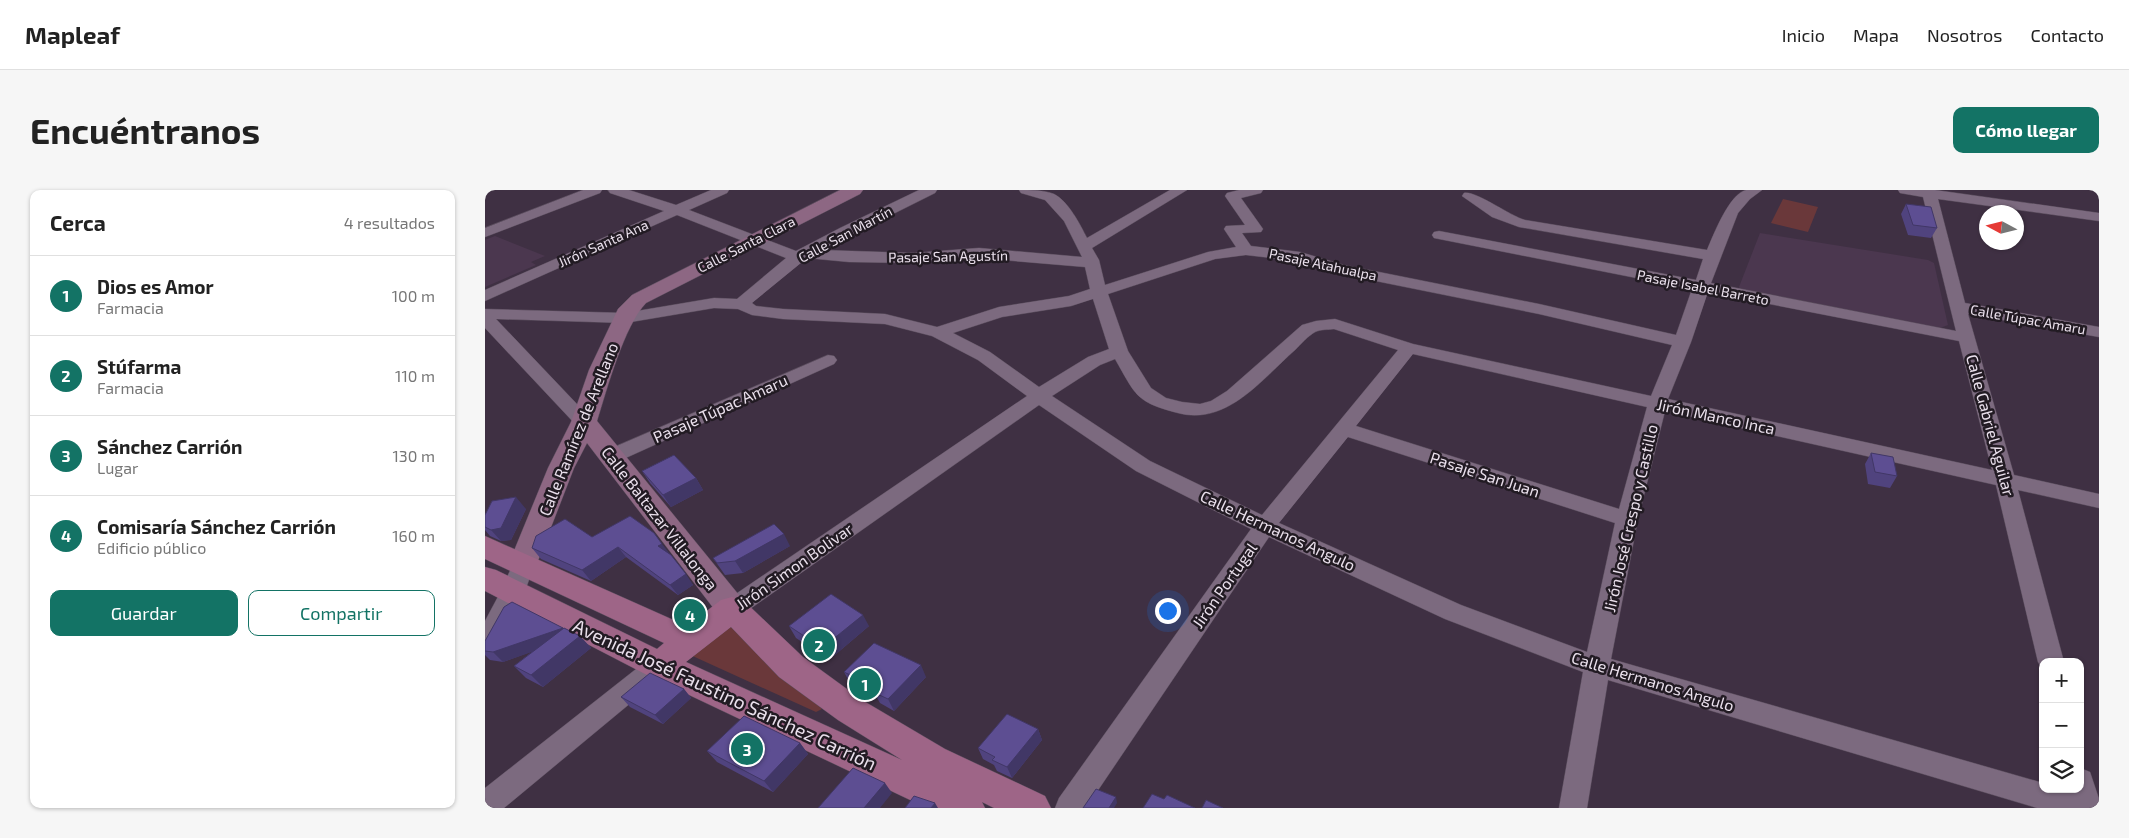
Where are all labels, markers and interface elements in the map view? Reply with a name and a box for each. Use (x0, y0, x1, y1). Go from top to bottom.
text: Mapleaf (25, 20, 120, 49)
text: Inicio (1782, 24, 1825, 46)
text: Mapa (1853, 24, 1899, 46)
text: Nosotros (1927, 24, 2002, 46)
text: Contacto (2030, 24, 2104, 46)
button: Cómo llegar (1953, 107, 2099, 153)
text: Encuéntranos (30, 109, 260, 151)
street label: Calle San Martín (795, 202, 895, 266)
north arrow (1979, 205, 2024, 250)
text: Cerca (50, 210, 106, 235)
street label: Calle Santa Clara (694, 212, 798, 276)
text: 4 resultados (344, 213, 435, 232)
street label: Jirón Santa Ana (555, 216, 651, 270)
street label: Pasaje Atahualpa (1268, 244, 1378, 284)
street label: Pasaje San Agustín (888, 246, 1008, 266)
street label: Pasaje Isabel Barreto (1636, 266, 1770, 308)
text: Dios es Amor (97, 275, 214, 298)
text: 1 (63, 286, 69, 305)
text: 100 m (392, 286, 435, 305)
text: Farmacia (97, 298, 164, 317)
street label: Calle Túpac Amaru (1969, 300, 2087, 338)
street label: Calle Ramírez de Arellano (535, 340, 621, 518)
street label: Calle Gabriel Aguilar (1963, 352, 2019, 499)
text: Stúfarma (97, 355, 181, 378)
text: 2 (61, 366, 71, 385)
text: 110 m (395, 366, 435, 385)
street label: Pasaje Túpac Amaru (650, 370, 791, 447)
text: Farmacia (97, 378, 164, 397)
street label: Jirón Manco Inca (1655, 394, 1777, 438)
street label: Jirón José Crespo y Castillo (1599, 422, 1661, 614)
text: Sánchez Carrión (97, 435, 242, 458)
street label: Calle Baltazar Villalonga (598, 442, 722, 594)
text: 3 (61, 446, 71, 465)
text: 130 m (393, 446, 435, 465)
street label: Pasaje San Juan (1427, 447, 1542, 502)
text: Lugar (97, 458, 138, 477)
street label: Calle Hermanos Angulo (1197, 486, 1359, 574)
text: Comisaría Sánchez Carrión (97, 515, 336, 538)
street label: Jirón Simon Bolivar (732, 518, 856, 613)
text: 4 (61, 526, 71, 545)
text: 160 m (392, 526, 435, 545)
text: Edificio público (97, 538, 206, 557)
street label: Jirón Portugal (1188, 538, 1261, 631)
button: Guardar (50, 590, 238, 636)
button: Compartir (248, 590, 435, 636)
pin: 4 (674, 596, 706, 634)
your location (1155, 598, 1181, 624)
street label: Avenida José Faustino Sánchez Carrión (570, 613, 880, 775)
pin: 2 (803, 626, 835, 664)
street label: Calle Hermanos Angulo (1569, 647, 1737, 715)
map controls (2039, 658, 2084, 793)
button: + (2039, 658, 2084, 703)
pin: 1 (849, 665, 881, 703)
button: − (2039, 703, 2084, 748)
pin: 3 (731, 730, 763, 768)
button: layers (2039, 748, 2084, 793)

